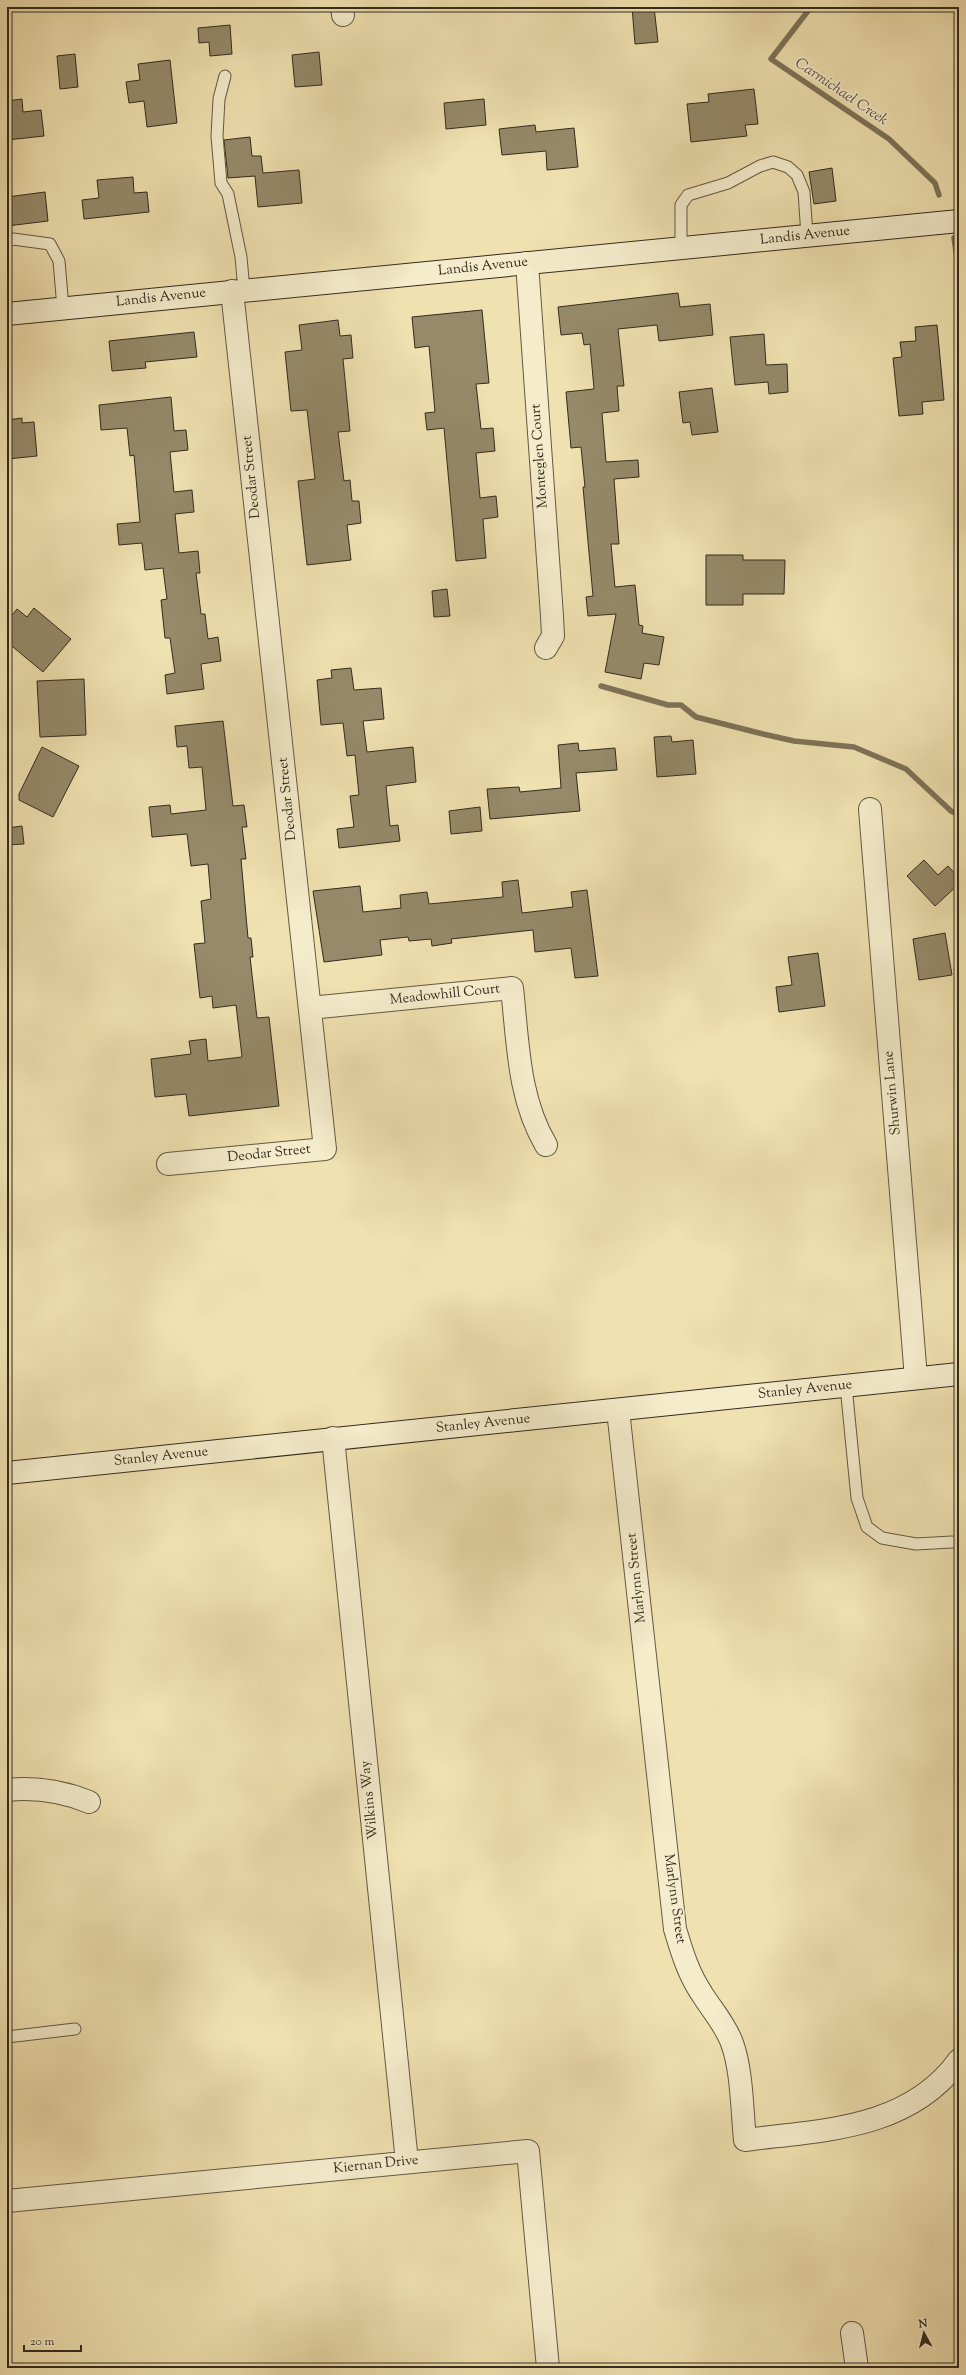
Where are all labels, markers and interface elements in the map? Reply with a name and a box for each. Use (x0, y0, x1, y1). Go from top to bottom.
water label: Carmichael Creek (790, 53, 892, 131)
street label: Landis Avenue (759, 221, 851, 251)
street label: Landis Avenue (437, 252, 529, 282)
street label: Landis Avenue (115, 283, 207, 313)
street label: Monteglen Court (526, 403, 554, 509)
street label: Deodar Street (238, 434, 266, 520)
street label: Deodar Street (274, 756, 302, 842)
street label: Meadowhill Court (389, 979, 501, 1011)
street label: Shurwin Lane (879, 1050, 907, 1136)
street label: Deodar Street (226, 1140, 312, 1168)
street label: Stanley Avenue (757, 1375, 853, 1405)
street label: Stanley Avenue (435, 1409, 531, 1439)
street label: Stanley Avenue (113, 1442, 209, 1472)
street label: Marlynn Street (622, 1532, 652, 1624)
street label: Wilkins Way (356, 1760, 384, 1840)
street label: Marlynn Street (658, 1853, 690, 1946)
street label: Kiernan Drive (332, 2151, 420, 2179)
north arrow (904, 2313, 944, 2353)
text: N (917, 2316, 928, 2333)
scale bar (24, 2327, 81, 2353)
text: 20 m (30, 2333, 55, 2351)

